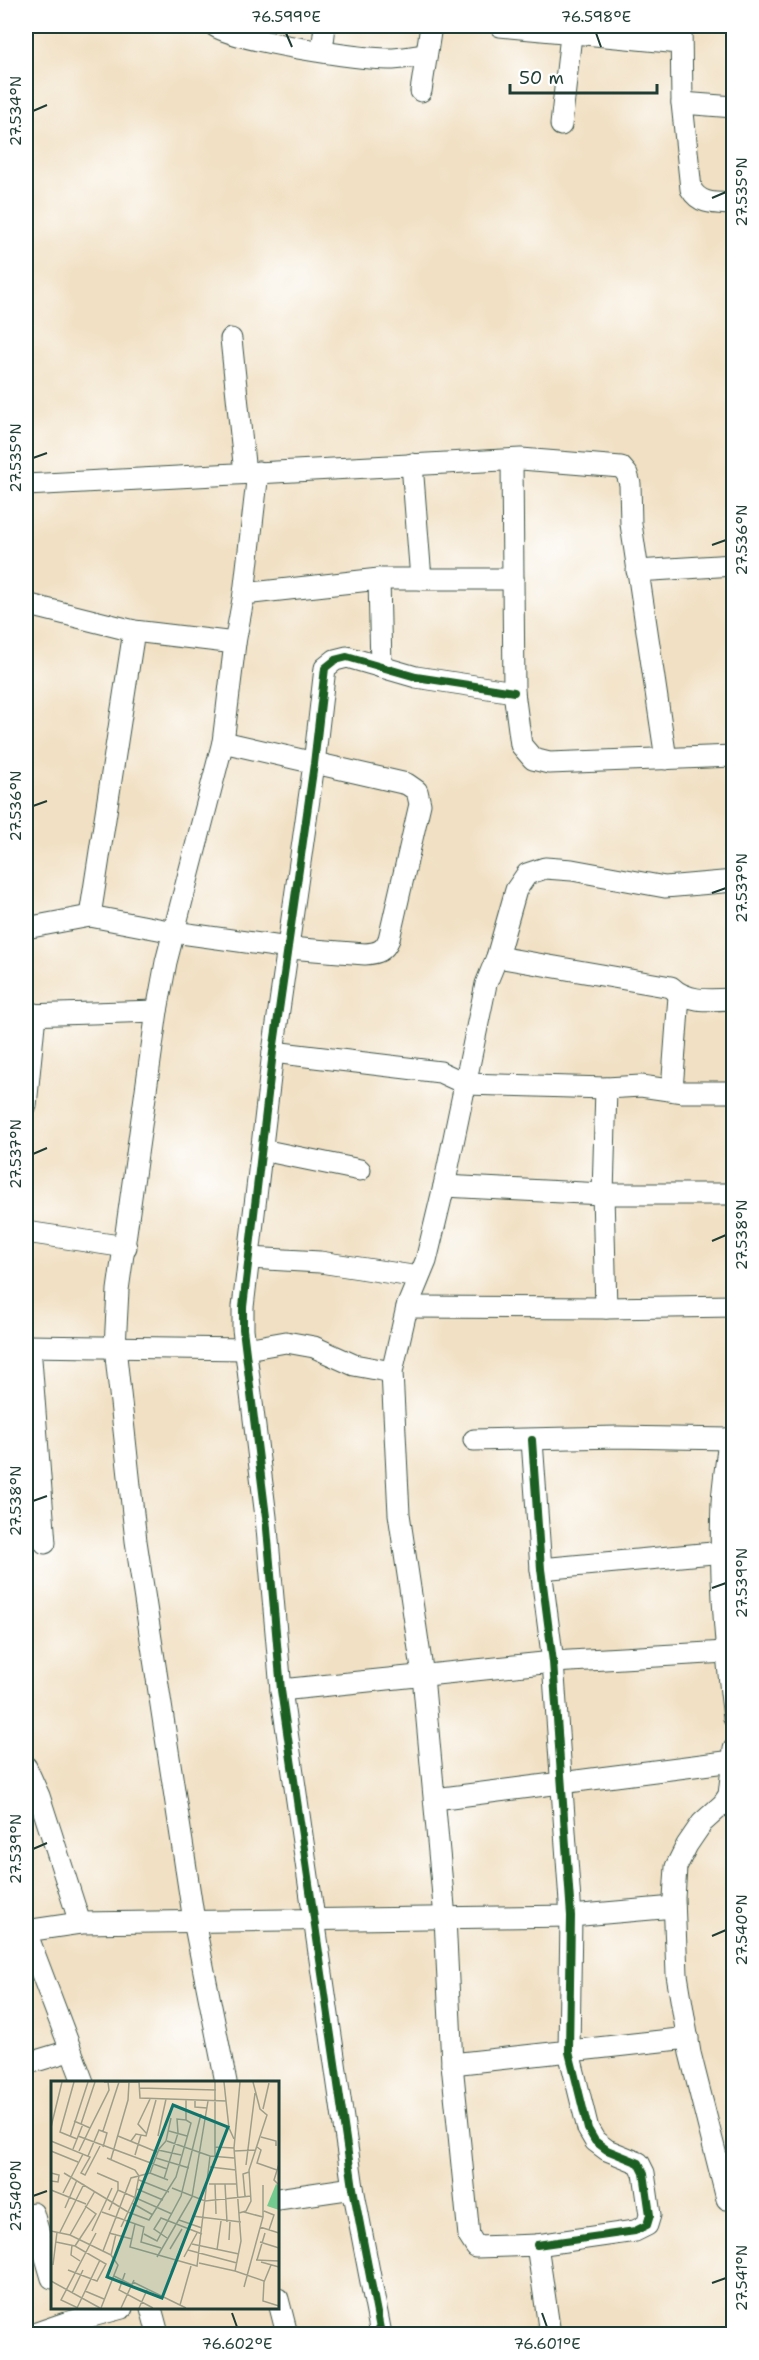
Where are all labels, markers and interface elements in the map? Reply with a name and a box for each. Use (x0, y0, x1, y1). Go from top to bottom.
text: 76.599°E (251, 7, 321, 27)
text: 76.598°E (561, 7, 631, 27)
scale bar (510, 57, 657, 95)
text: 50 m (519, 66, 564, 90)
text: 27.534°N (6, 76, 26, 146)
text: 27.535°N (732, 157, 752, 227)
text: 27.535°N (6, 423, 26, 493)
text: 27.536°N (732, 505, 752, 575)
text: 27.536°N (6, 771, 26, 841)
text: 27.537°N (732, 853, 752, 923)
text: 27.537°N (6, 1119, 26, 1189)
text: 27.538°N (732, 1200, 752, 1270)
text: 27.538°N (6, 1466, 26, 1536)
text: 27.539°N (732, 1548, 752, 1618)
text: 27.539°N (6, 1814, 26, 1884)
text: 27.540°N (732, 1894, 752, 1966)
inset map (51, 2081, 279, 2309)
text: 27.540°N (6, 2160, 26, 2232)
text: 27.541°N (732, 2245, 752, 2311)
text: 76.602°E (202, 2334, 272, 2354)
text: 76.601°E (513, 2334, 581, 2354)

